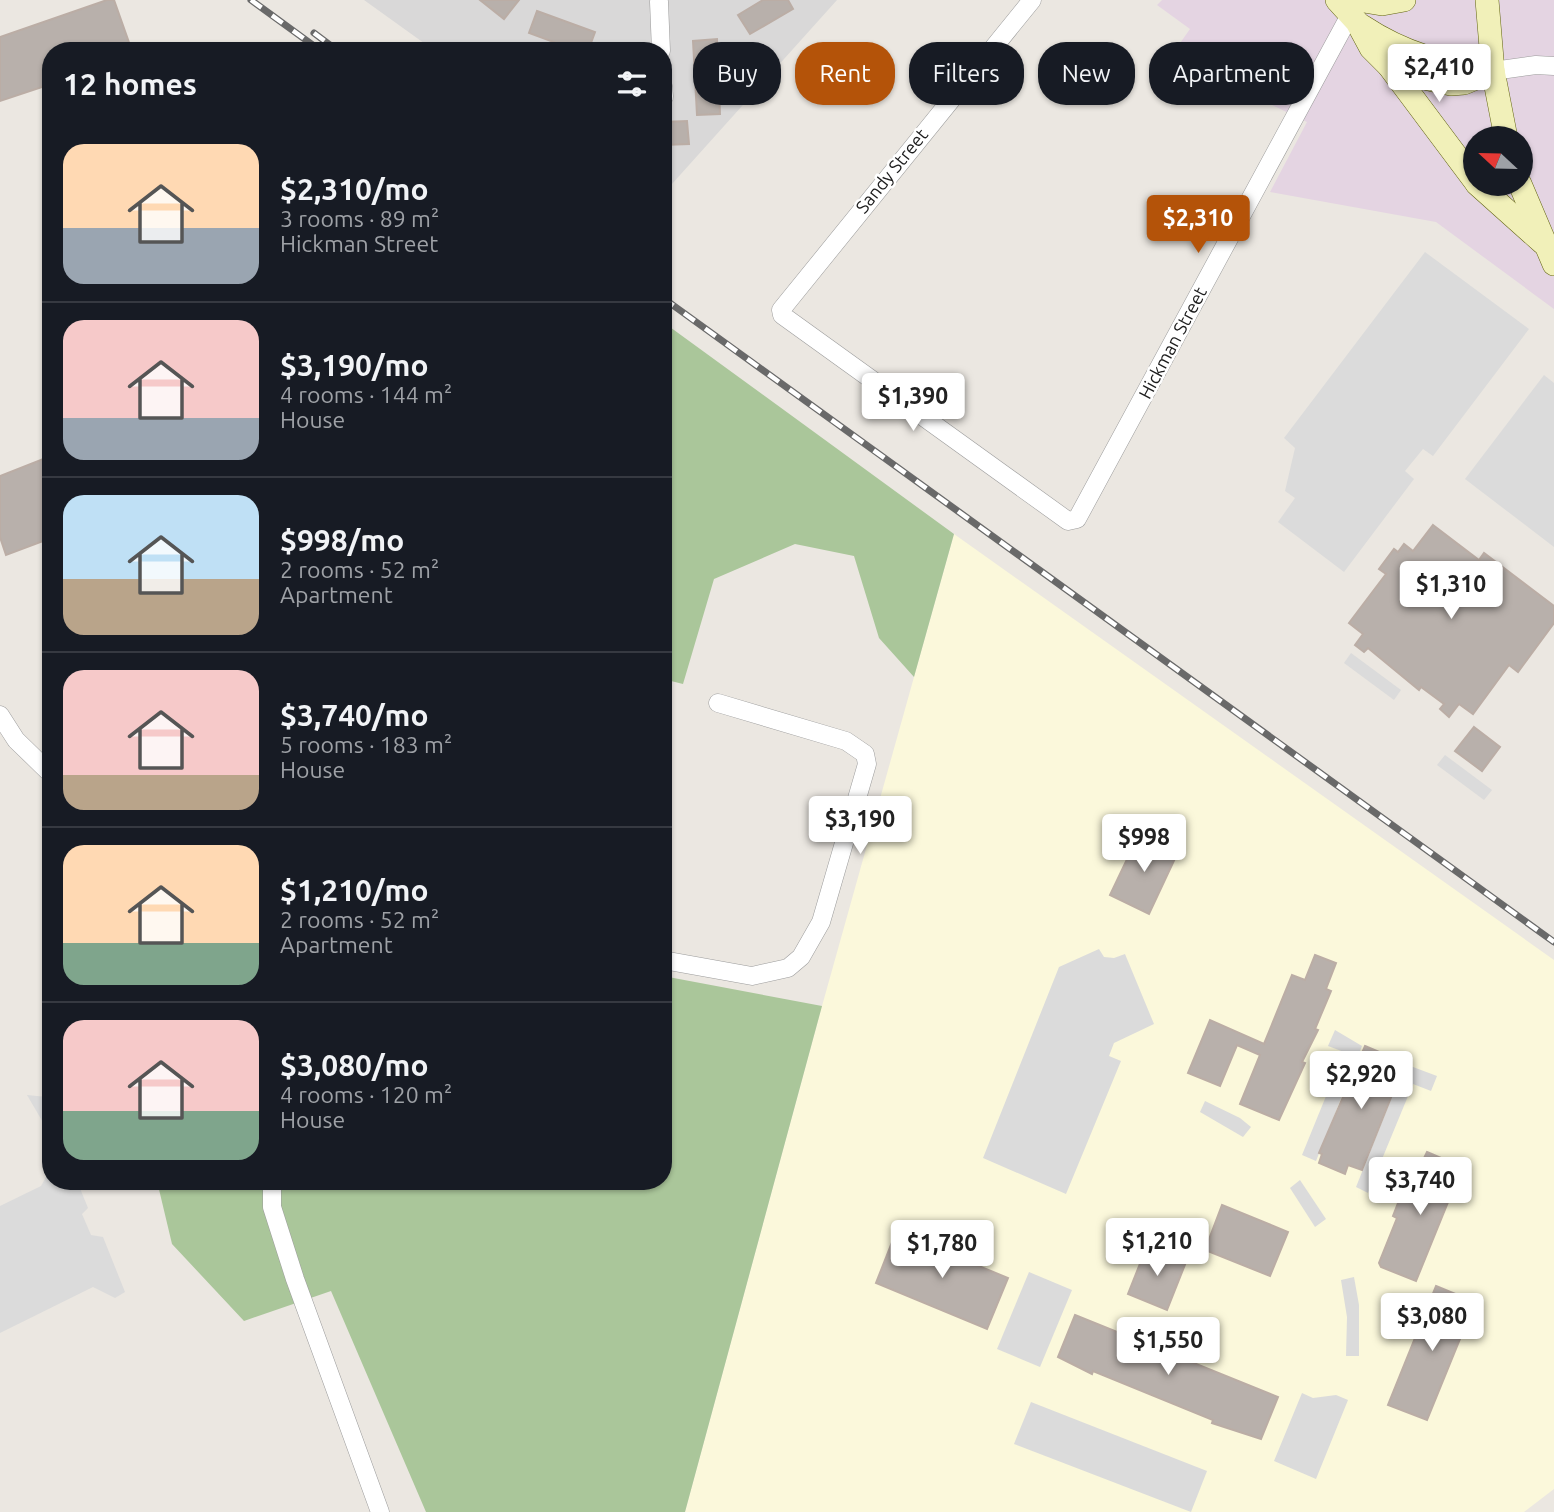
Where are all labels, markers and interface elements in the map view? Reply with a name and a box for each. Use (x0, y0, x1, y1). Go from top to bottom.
chip: Buy (693, 42, 781, 105)
chip: Rent (795, 42, 895, 105)
chip: Filters (909, 42, 1024, 105)
chip: New (1038, 42, 1135, 105)
chip: Apartment (1149, 42, 1314, 105)
pin: $2,410 (1382, 44, 1496, 104)
text: $2,410 (1404, 54, 1474, 79)
icon: filters (613, 65, 651, 103)
text: 12 homes (63, 67, 197, 101)
street label: Sandy Street (851, 124, 931, 217)
north arrow (1463, 126, 1533, 196)
map controls (1463, 126, 1533, 196)
icon: home (119, 172, 203, 256)
text: $2,310/mo (280, 172, 429, 206)
pin: $2,310 (1141, 196, 1255, 255)
text: $2,310 (1163, 205, 1233, 230)
text: 3 rooms · 89 m² (280, 206, 439, 231)
text: Hickman Street (280, 231, 438, 256)
street label: Hickman Street (1134, 283, 1210, 402)
icon: home (119, 348, 203, 432)
text: $3,190/mo (280, 348, 429, 382)
pin: $1,390 (856, 374, 970, 433)
text: 4 rooms · 144 m² (280, 382, 452, 407)
text: $1,390 (878, 383, 948, 408)
text: House (280, 407, 345, 432)
icon: home (119, 523, 203, 607)
text: $998/mo (280, 523, 404, 557)
text: 2 rooms · 52 m² (280, 557, 439, 582)
pin: $1,310 (1394, 562, 1508, 621)
text: $1,310 (1416, 571, 1486, 596)
text: Apartment (280, 582, 393, 607)
icon: home (119, 698, 203, 782)
text: $3,740/mo (280, 698, 429, 732)
text: 5 rooms · 183 m² (280, 732, 452, 757)
text: House (280, 757, 345, 782)
pin: $3,190 (803, 796, 917, 856)
text: $3,190 (825, 806, 895, 831)
pin: $998 (1103, 814, 1185, 874)
text: $998 (1118, 824, 1170, 849)
icon: home (119, 873, 203, 957)
text: $1,210/mo (280, 873, 429, 907)
text: 2 rooms · 52 m² (280, 907, 439, 932)
text: Apartment (280, 932, 393, 957)
icon: home (119, 1048, 203, 1132)
text: $3,080/mo (280, 1048, 429, 1082)
pin: $2,920 (1304, 1052, 1418, 1111)
text: $2,920 (1326, 1061, 1396, 1086)
text: 4 rooms · 120 m² (280, 1082, 452, 1107)
text: House (280, 1107, 345, 1132)
pin: $3,740 (1363, 1158, 1477, 1217)
text: $3,740 (1385, 1167, 1455, 1192)
pin: $1,210 (1100, 1218, 1214, 1278)
pin: $1,780 (885, 1220, 999, 1280)
text: $1,210 (1122, 1228, 1192, 1253)
text: $1,780 (907, 1230, 977, 1255)
pin: $3,080 (1375, 1294, 1489, 1353)
text: $3,080 (1397, 1303, 1467, 1328)
pin: $1,550 (1111, 1318, 1225, 1377)
text: $1,550 (1133, 1327, 1203, 1352)

